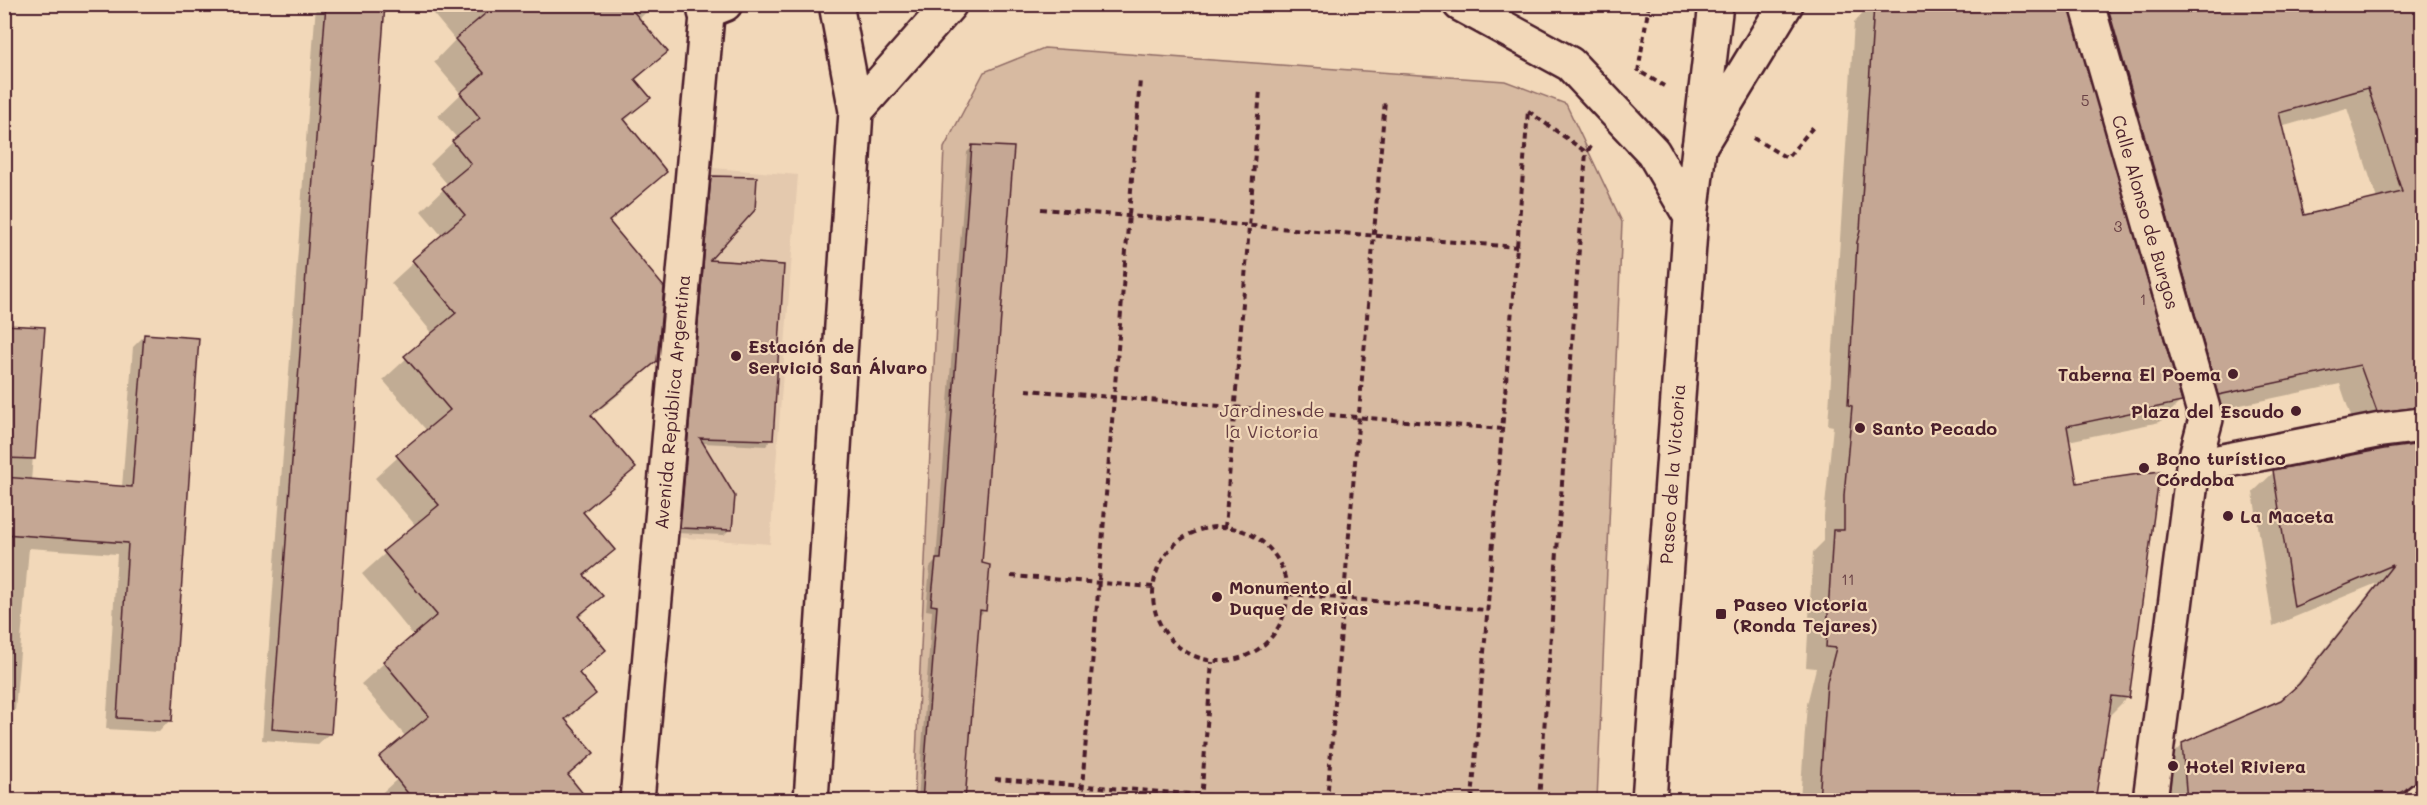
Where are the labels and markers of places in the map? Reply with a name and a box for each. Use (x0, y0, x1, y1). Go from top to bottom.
place label: Estación de Servicio San Álvaro (748, 334, 927, 379)
marker: Estación de Servicio San Álvaro (729, 349, 743, 363)
place label: Taberna El Poema (2058, 362, 2221, 386)
marker: Taberna El Poema (2226, 367, 2240, 381)
place label: Plaza del Escudo (2131, 399, 2284, 423)
marker: Plaza del Escudo (2289, 404, 2303, 418)
place label: Santo Pecado (1872, 416, 1997, 440)
marker: Santo Pecado (1853, 421, 1867, 435)
place label: Bono turístico Córdoba (2156, 446, 2286, 491)
marker: Bono turístico Córdoba (2137, 461, 2151, 475)
place label: La Maceta (2240, 504, 2334, 528)
marker: La Maceta (2221, 509, 2235, 523)
place label: Monumento al Duque de Rivas (1229, 575, 1368, 620)
marker: Monumento al Duque de Rivas (1210, 590, 1224, 604)
place label: Paseo Victoria (Ronda Tejares) (1733, 592, 1878, 637)
marker: Paseo Victoria (Ronda Tejares) (1714, 607, 1728, 621)
place label: Hotel Riviera (2185, 754, 2306, 778)
marker: Hotel Riviera (2166, 759, 2180, 773)

